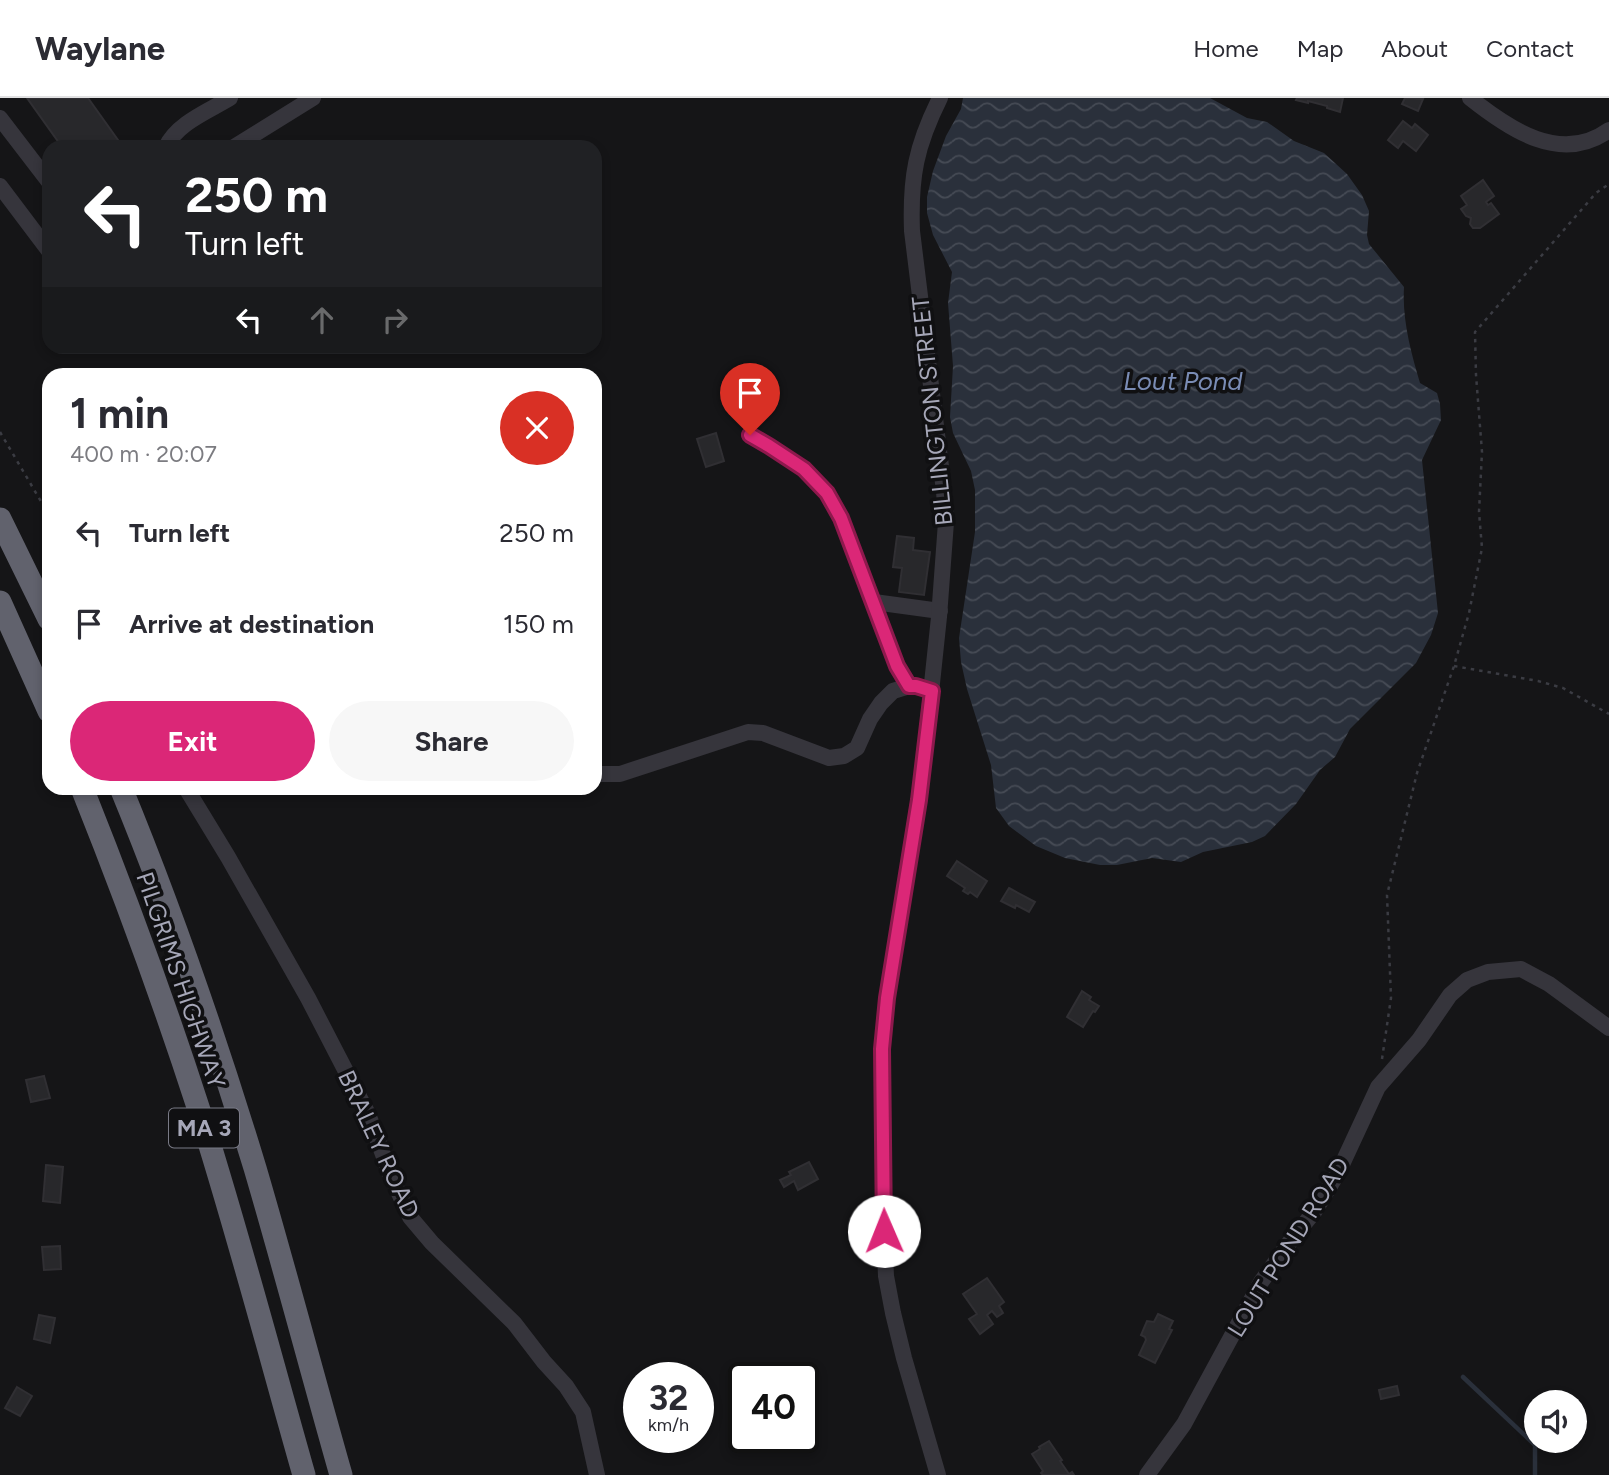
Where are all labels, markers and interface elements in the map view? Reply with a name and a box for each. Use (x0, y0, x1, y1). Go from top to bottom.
text: Waylane (35, 29, 165, 68)
text: Home (1193, 34, 1259, 63)
text: Map (1297, 34, 1343, 63)
text: About (1381, 34, 1448, 63)
text: Contact (1486, 34, 1574, 63)
text: 250 m (185, 165, 328, 224)
icon: left (70, 168, 161, 259)
text: Turn left (185, 225, 304, 263)
street label: BILLINGTON STREET (906, 295, 958, 527)
icon: left (230, 301, 268, 339)
icon: ahead (303, 301, 341, 339)
icon: right (376, 301, 414, 339)
pin (720, 363, 780, 435)
water label: Lout Pond (1123, 365, 1243, 397)
icon: arrive (731, 374, 769, 412)
text: 1 min (70, 388, 169, 439)
button: close (500, 391, 574, 465)
text: 400 m · 20:07 (70, 440, 217, 468)
icon: left (70, 514, 108, 552)
text: Turn left (129, 517, 230, 549)
text: 250 m (499, 517, 574, 549)
icon: arrive (70, 605, 108, 643)
text: Arrive at destination (129, 608, 374, 640)
text: 150 m (503, 608, 574, 640)
button: Exit (70, 701, 315, 781)
button: Share (329, 701, 574, 781)
street label: PILGRIMS HIGHWAY (130, 868, 232, 1093)
street label: BRALEY ROAD (332, 1066, 426, 1222)
road number: MA 3 (169, 1108, 239, 1148)
street label: LOUT POND ROAD (1221, 1152, 1355, 1342)
position arrow (847, 1194, 921, 1268)
speed limit sign: 40 (728, 1362, 819, 1453)
text: 32 (649, 1377, 688, 1419)
map controls (1524, 1390, 1587, 1453)
button: sound (1524, 1390, 1587, 1453)
text: km/h (648, 1414, 689, 1436)

